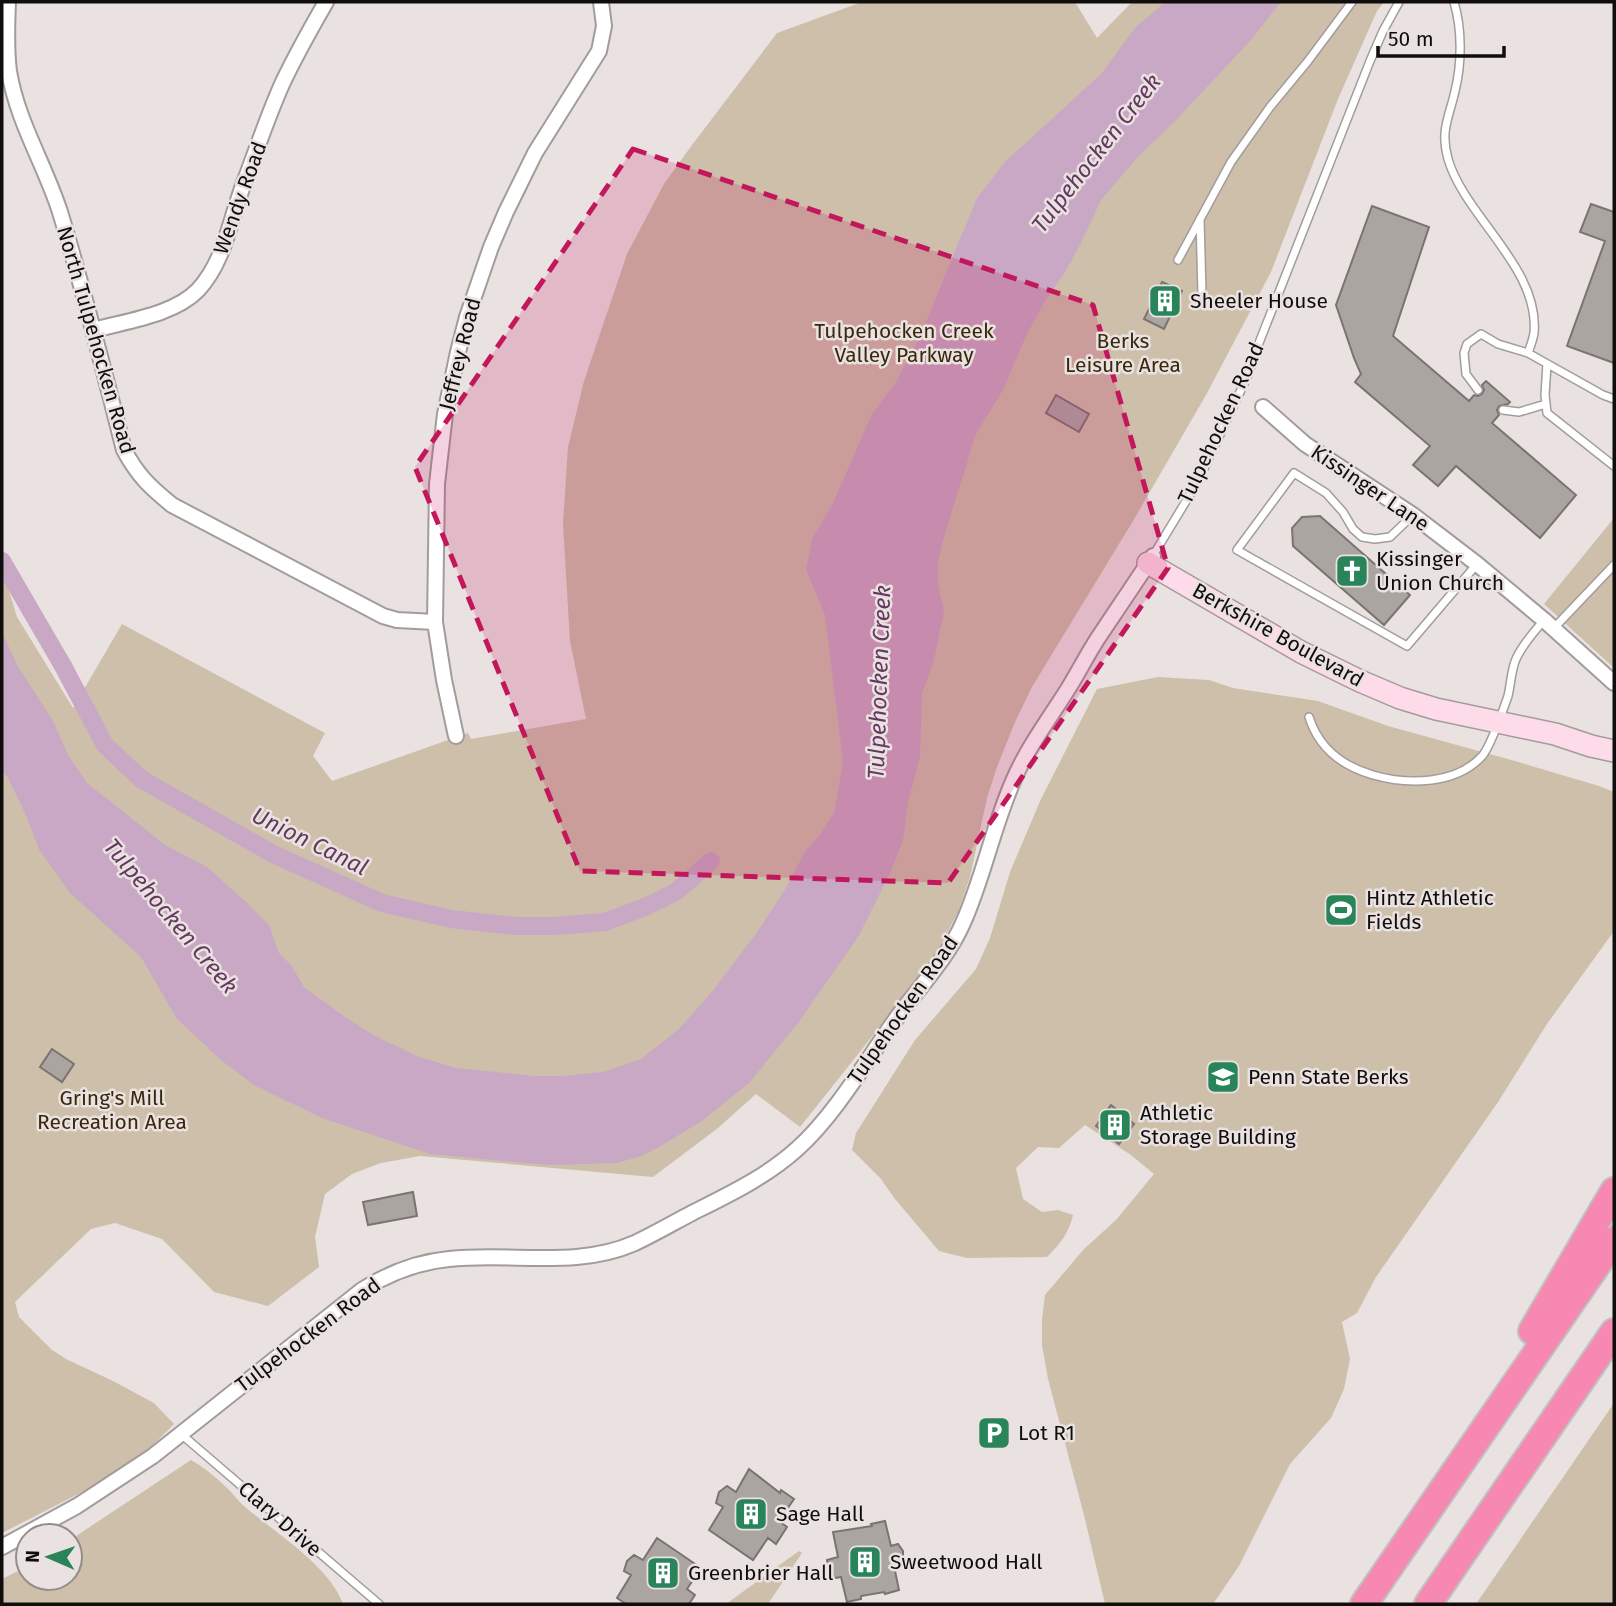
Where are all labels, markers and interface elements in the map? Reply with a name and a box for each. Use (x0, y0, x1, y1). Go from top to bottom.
scale bar (1378, 14, 1504, 58)
text: 50 m (1388, 26, 1434, 52)
water label: Tulpehocken Creek (1025, 68, 1167, 238)
street label: Wendy Road (208, 138, 272, 258)
street label: North Tulpehocken Road (51, 223, 141, 457)
building icon: Sheeler House (1146, 282, 1184, 320)
place label: Sheeler House (1190, 288, 1328, 314)
street label: Jeffrey Road (433, 295, 487, 413)
park label: Tulpehocken Creek Valley Parkway (814, 318, 994, 368)
park label: Berks Leisure Area (1065, 328, 1181, 378)
street label: Tulpehocken Road (1172, 338, 1270, 508)
street label: Kissinger Lane (1306, 439, 1434, 537)
place label: Kissinger Union Church (1376, 546, 1504, 596)
church icon: Kissinger Union Church (1333, 552, 1371, 590)
street label: Berkshire Boulevard (1188, 577, 1368, 693)
water label: Tulpehocken Creek (862, 585, 896, 779)
water label: Union Canal (247, 801, 373, 881)
water label: Tulpehocken Creek (98, 833, 244, 999)
place label: Hintz Athletic Fields (1366, 885, 1494, 935)
sports icon: Hintz Athletic Fields (1322, 891, 1360, 929)
street label: Tulpehocken Road (842, 931, 964, 1089)
school or university icon: Penn State Berks (1204, 1058, 1242, 1096)
place label: Penn State Berks (1248, 1064, 1409, 1090)
park label: Gring's Mill Recreation Area (37, 1085, 187, 1135)
place label: Athletic Storage Building (1140, 1100, 1296, 1150)
building icon: Athletic Storage Building (1096, 1106, 1134, 1144)
street label: Tulpehocken Road (230, 1272, 386, 1398)
parking icon: Lot R1 (975, 1414, 1013, 1452)
place label: Lot R1 (1018, 1420, 1075, 1446)
street label: Clary Drive (233, 1476, 327, 1562)
building icon: Sage Hall (732, 1495, 770, 1533)
place label: Sage Hall (776, 1501, 864, 1527)
north arrow (14, 1522, 84, 1592)
building icon: Sweetwood Hall (846, 1543, 884, 1581)
place label: Sweetwood Hall (890, 1549, 1042, 1575)
text: N (21, 1550, 44, 1563)
building icon: Greenbrier Hall (644, 1554, 682, 1592)
place label: Greenbrier Hall (688, 1560, 833, 1586)

